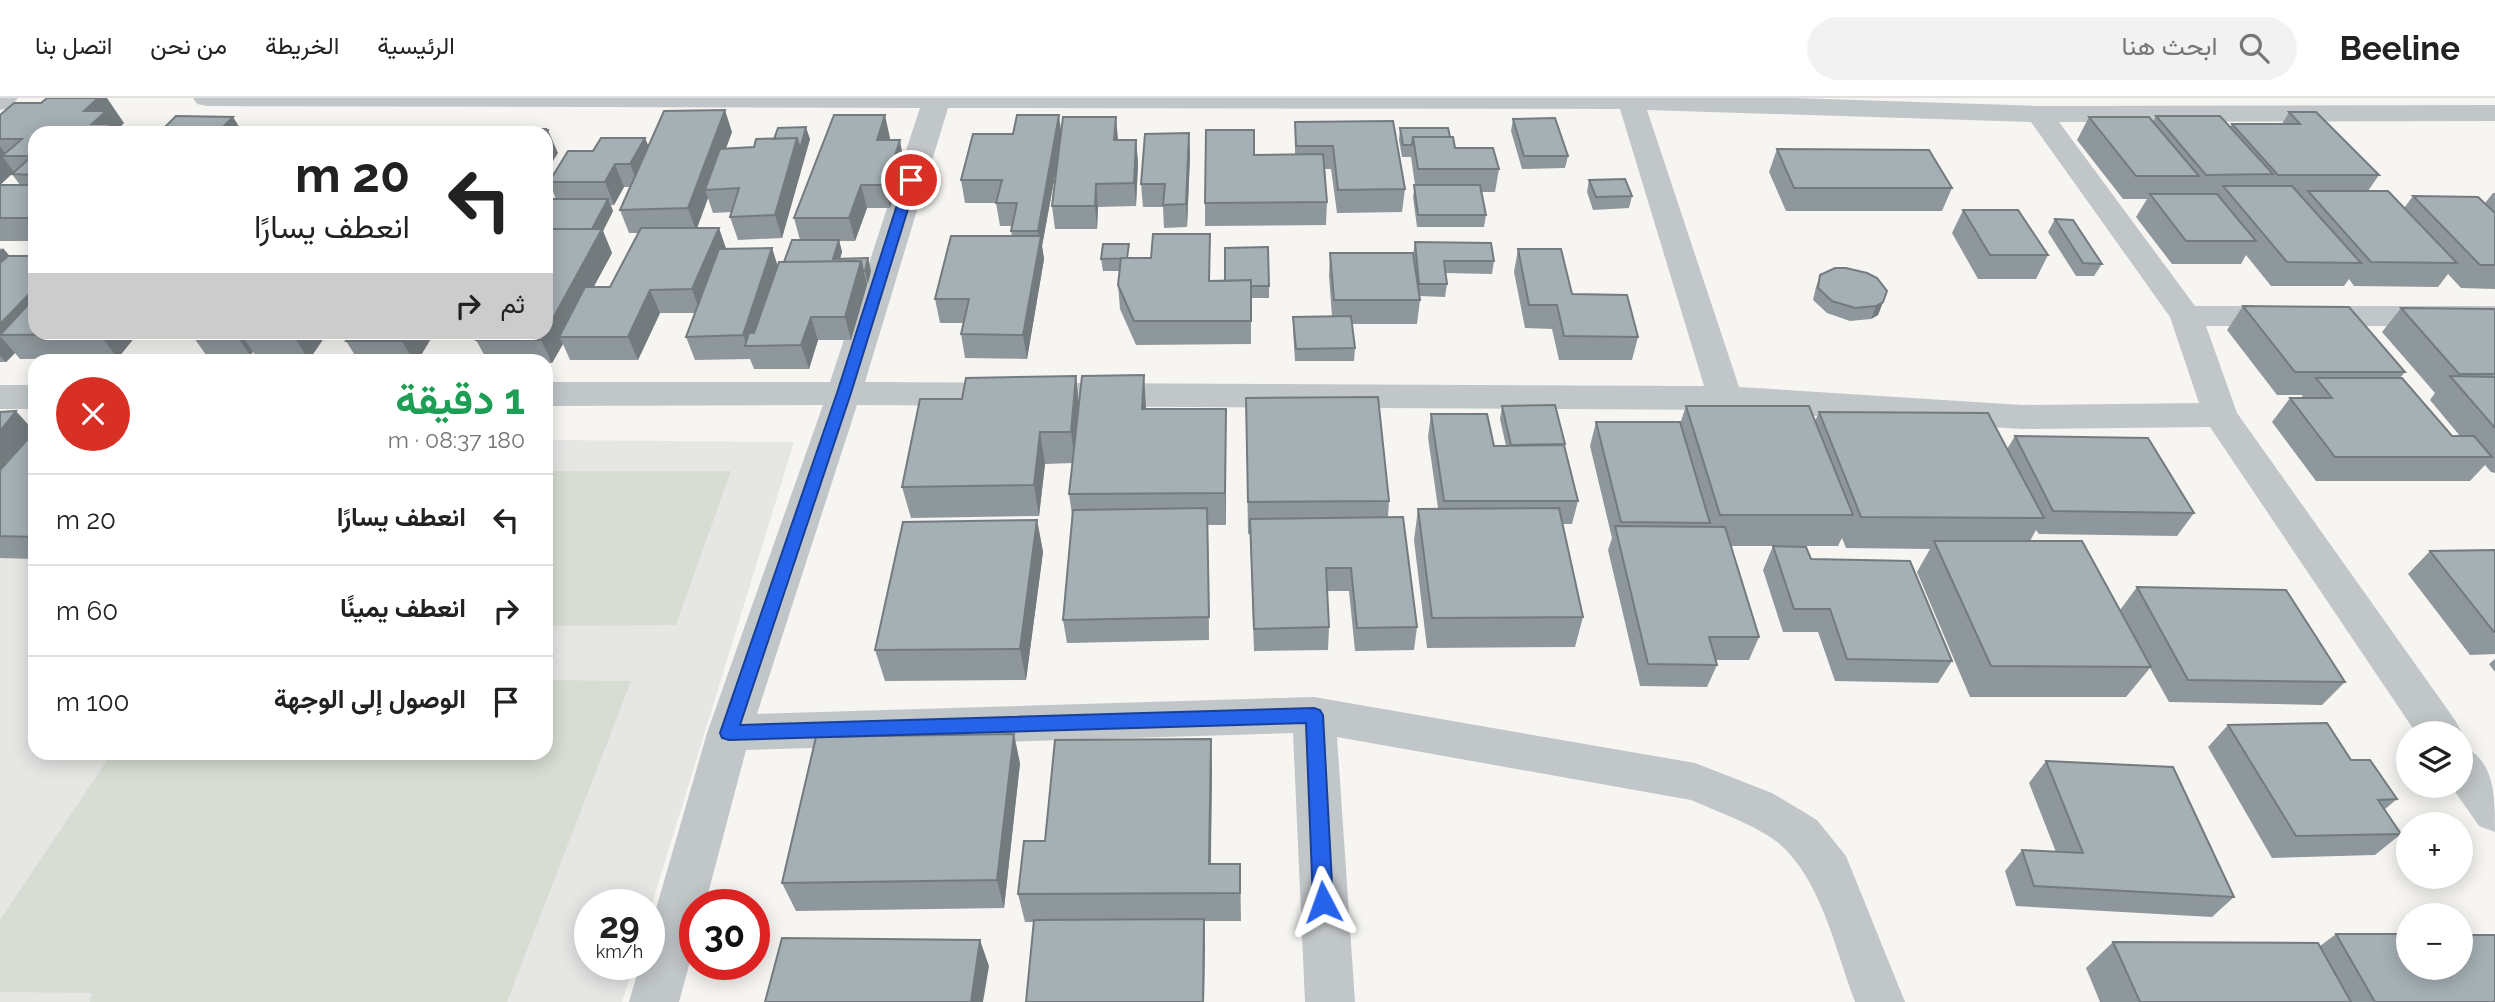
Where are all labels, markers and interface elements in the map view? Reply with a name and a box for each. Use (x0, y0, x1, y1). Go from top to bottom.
search box (1807, 17, 2297, 80)
icon: search (2235, 29, 2273, 67)
text: Beeline (2339, 29, 2460, 68)
text: اتصل بنا (35, 31, 112, 60)
text: من نحن (150, 31, 227, 60)
text: الخريطة (265, 31, 339, 60)
text: الرئيسية (377, 31, 455, 60)
text: ابحث هنا (2122, 31, 2217, 61)
text: 20 m (295, 146, 410, 203)
pin (881, 150, 941, 210)
icon: left (434, 154, 525, 245)
icon: arrive (892, 161, 930, 199)
text: انعطف يسارًا (254, 208, 410, 245)
icon: right (449, 287, 487, 325)
text: ثم (501, 289, 525, 319)
text: 1 دقيقة (395, 375, 525, 424)
button: close (56, 377, 130, 451)
text: 180 m · 08:37 (388, 426, 525, 453)
icon: left (487, 501, 525, 539)
text: انعطف يسارًا (337, 502, 466, 532)
text: 20 m (56, 505, 116, 535)
icon: right (487, 592, 525, 630)
text: انعطف يمينًا (340, 593, 466, 623)
text: 60 m (56, 596, 118, 626)
icon: arrive (487, 683, 525, 721)
text: الوصول إلى الوجهة (274, 684, 466, 714)
text: 100 m (56, 687, 130, 717)
map controls (2396, 721, 2473, 980)
button: layers (2396, 721, 2473, 798)
button: + (2396, 812, 2473, 889)
position arrow (1286, 865, 1360, 939)
speed limit sign: 30 (679, 889, 770, 980)
button: − (2396, 903, 2473, 980)
text: 29 (599, 905, 640, 946)
text: km/h (596, 941, 643, 962)

